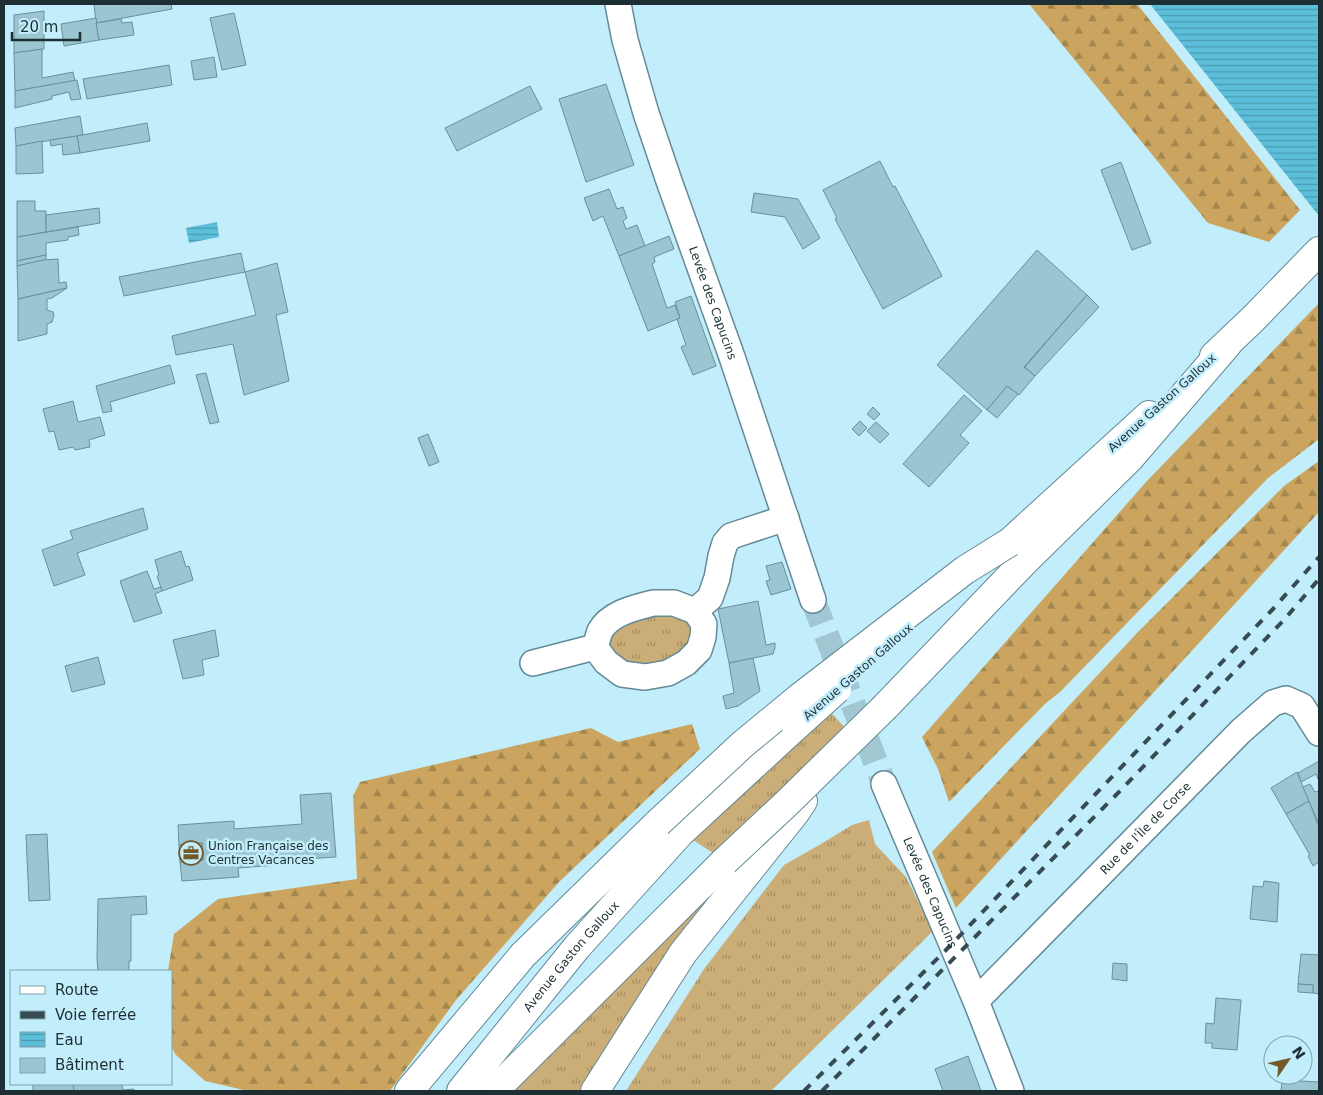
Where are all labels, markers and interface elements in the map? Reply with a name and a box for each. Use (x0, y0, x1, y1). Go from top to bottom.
scale bar (12, 10, 80, 42)
text: 20 m (20, 18, 58, 36)
street label: Levée des Capucins (686, 244, 739, 362)
street label: Avenue Gaston Galloux (1105, 351, 1219, 455)
street label: Avenue Gaston Galloux (801, 621, 915, 723)
street label: Rue de l'Île de Corse (1097, 779, 1194, 877)
street label: Levée des Capucins (900, 835, 960, 950)
place label: Union Française des Centres Vacances (208, 839, 328, 867)
office icon: Union Française des Centres Vacances (178, 840, 204, 866)
street label: Avenue Gaston Galloux (521, 898, 622, 1015)
legend (10, 970, 172, 1085)
text: Route (55, 981, 99, 999)
text: Voie ferrée (55, 1006, 136, 1024)
text: Eau (55, 1031, 83, 1049)
north arrow (1263, 1035, 1313, 1085)
text: N (1289, 1043, 1309, 1062)
text: Bâtiment (55, 1056, 124, 1074)

